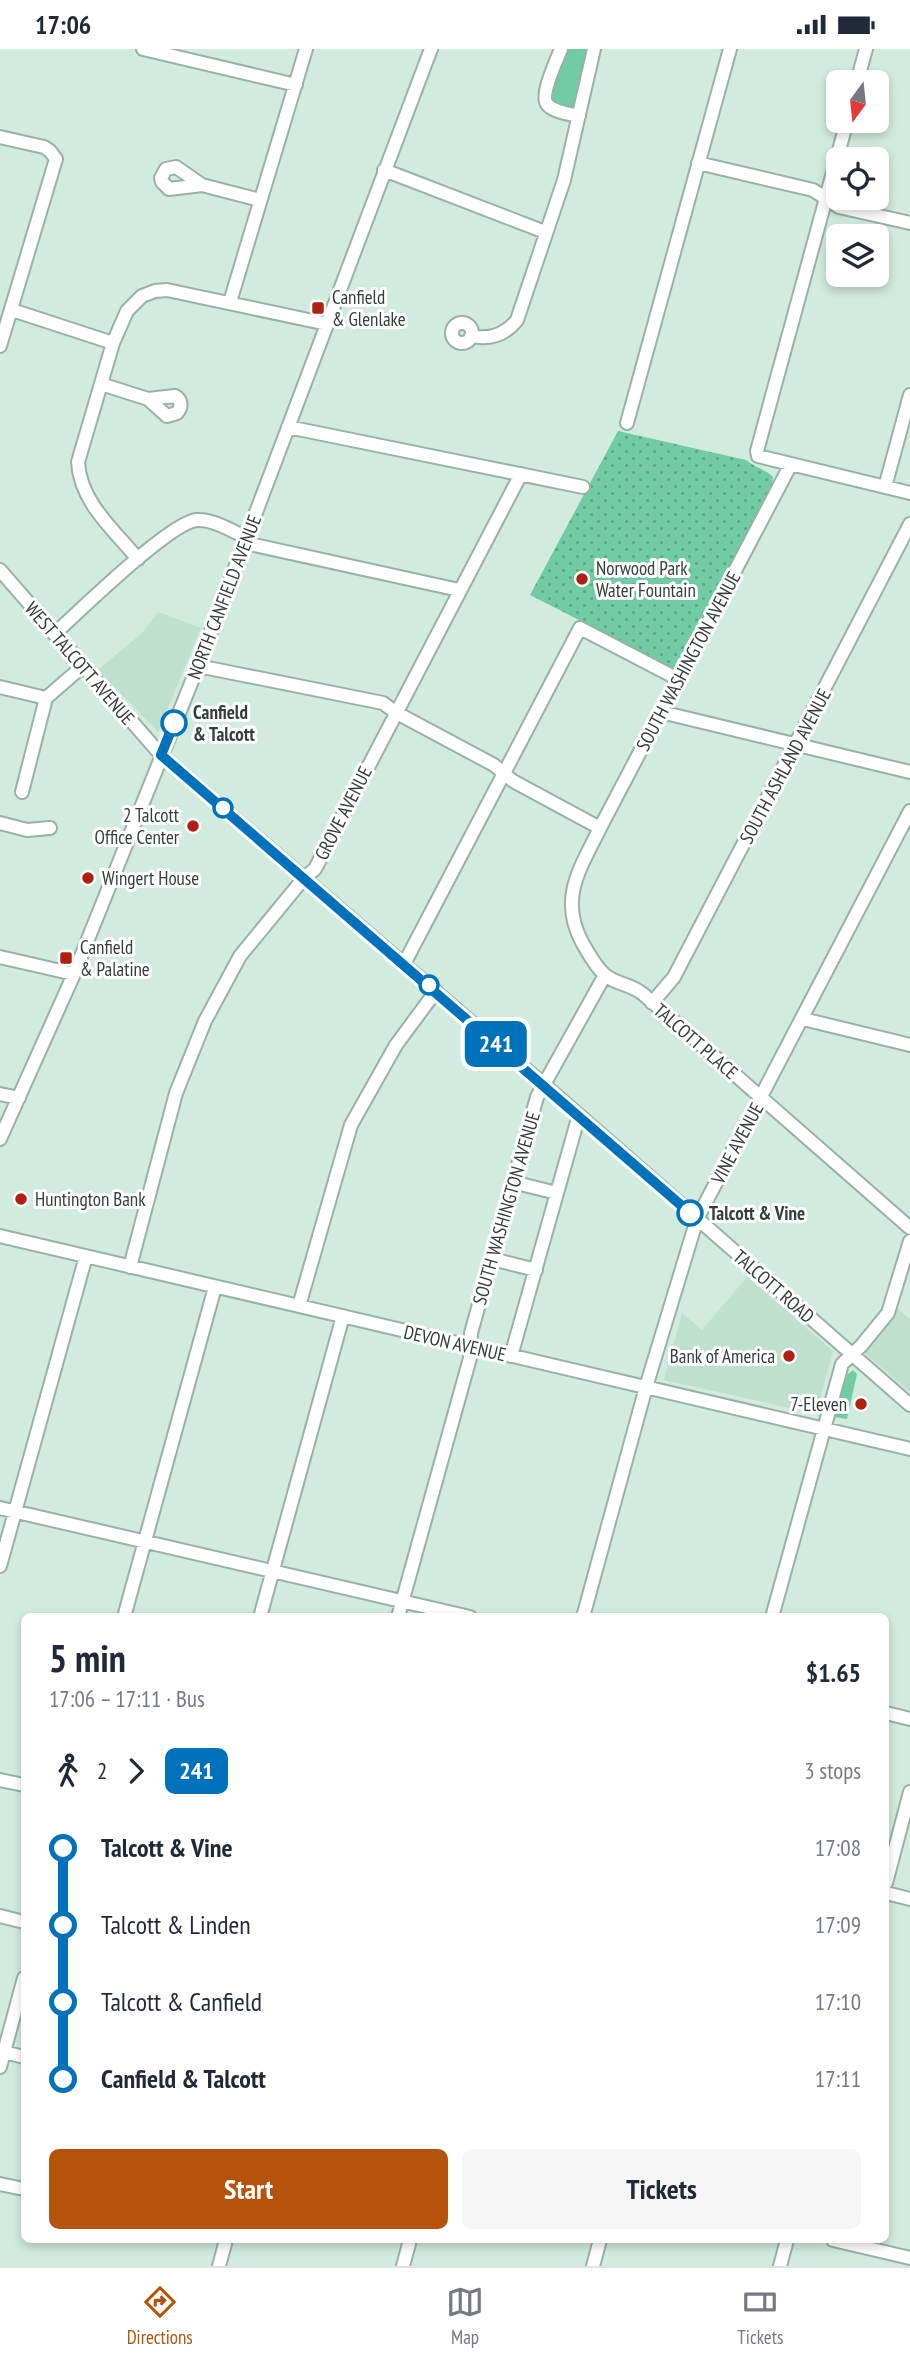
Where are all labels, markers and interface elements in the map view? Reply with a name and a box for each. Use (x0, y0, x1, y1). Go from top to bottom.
text: 17:06 (35, 8, 91, 41)
north arrow (826, 70, 889, 133)
map controls (826, 70, 889, 287)
button: locate (826, 147, 889, 210)
button: layers (826, 224, 889, 287)
place label: Canfield & Glenlake (332, 285, 406, 331)
marker: Canfield & Glenlake (310, 300, 326, 316)
street label: NORTH CANFIELD AVENUE (182, 511, 266, 683)
place label: Norwood Park Water Fountain (596, 556, 696, 602)
street label: SOUTH WASHINGTON AVENUE (630, 567, 746, 755)
marker: Norwood Park Water Fountain (574, 571, 590, 587)
street label: WEST TALCOTT AVENUE (20, 596, 140, 730)
street label: SOUTH ASHLAND AVENUE (734, 684, 836, 848)
place label: Canfield & Talcott (193, 700, 255, 746)
marker: Canfield & Talcott (161, 710, 187, 736)
street label: GROVE AVENUE (309, 762, 377, 864)
unlabelled marker (213, 798, 233, 818)
place label: 2 Talcott Office Center (95, 803, 180, 849)
marker: 2 Talcott Office Center (185, 818, 201, 834)
place label: Wingert House (102, 866, 199, 890)
marker: Wingert House (80, 870, 96, 886)
place label: Canfield & Palatine (80, 935, 150, 981)
marker: Canfield & Palatine (58, 950, 74, 966)
unlabelled marker (419, 975, 439, 995)
street label: TALCOTT PLACE (649, 998, 743, 1084)
line badge: 241 (456, 1021, 536, 1067)
text: 241 (479, 1028, 513, 1059)
street label: VINE AVENUE (705, 1098, 768, 1189)
street label: SOUTH WASHINGTON AVENUE (467, 1109, 545, 1307)
place label: Huntington Bank (35, 1187, 146, 1211)
marker: Huntington Bank (13, 1191, 29, 1207)
marker: Talcott & Vine (677, 1200, 703, 1226)
place label: Talcott & Vine (709, 1201, 805, 1225)
street label: TALCOTT ROAD (729, 1244, 819, 1328)
street label: DEVON AVENUE (402, 1320, 508, 1366)
place label: Bank of America (670, 1344, 775, 1368)
marker: Bank of America (781, 1348, 797, 1364)
place label: 7-Eleven (790, 1392, 847, 1416)
marker: 7-Eleven (853, 1396, 869, 1412)
text: 5 min (49, 1633, 126, 1682)
text: $1.65 (806, 1656, 861, 1689)
text: 17:06 – 17:11 · Bus (49, 1684, 205, 1713)
icon: walk (49, 1752, 87, 1790)
icon: forward (117, 1752, 155, 1790)
text: 241 (179, 1755, 214, 1786)
text: 2 (97, 1756, 107, 1785)
text: 3 stops (804, 1756, 861, 1785)
text: Talcott & Vine (101, 1831, 233, 1864)
text: 17:08 (815, 1833, 861, 1862)
text: Talcott & Linden (101, 1908, 251, 1941)
text: 17:09 (815, 1910, 861, 1939)
text: Talcott & Canfield (101, 1985, 262, 2018)
text: 17:10 (815, 1987, 861, 2016)
text: Canfield & Talcott (101, 2062, 266, 2095)
text: 17:11 (815, 2064, 861, 2093)
button: Start (49, 2149, 448, 2229)
button: Tickets (462, 2149, 861, 2229)
tab: Directions (127, 2283, 193, 2349)
tab: Map (446, 2283, 484, 2349)
tab: Tickets (737, 2283, 783, 2349)

